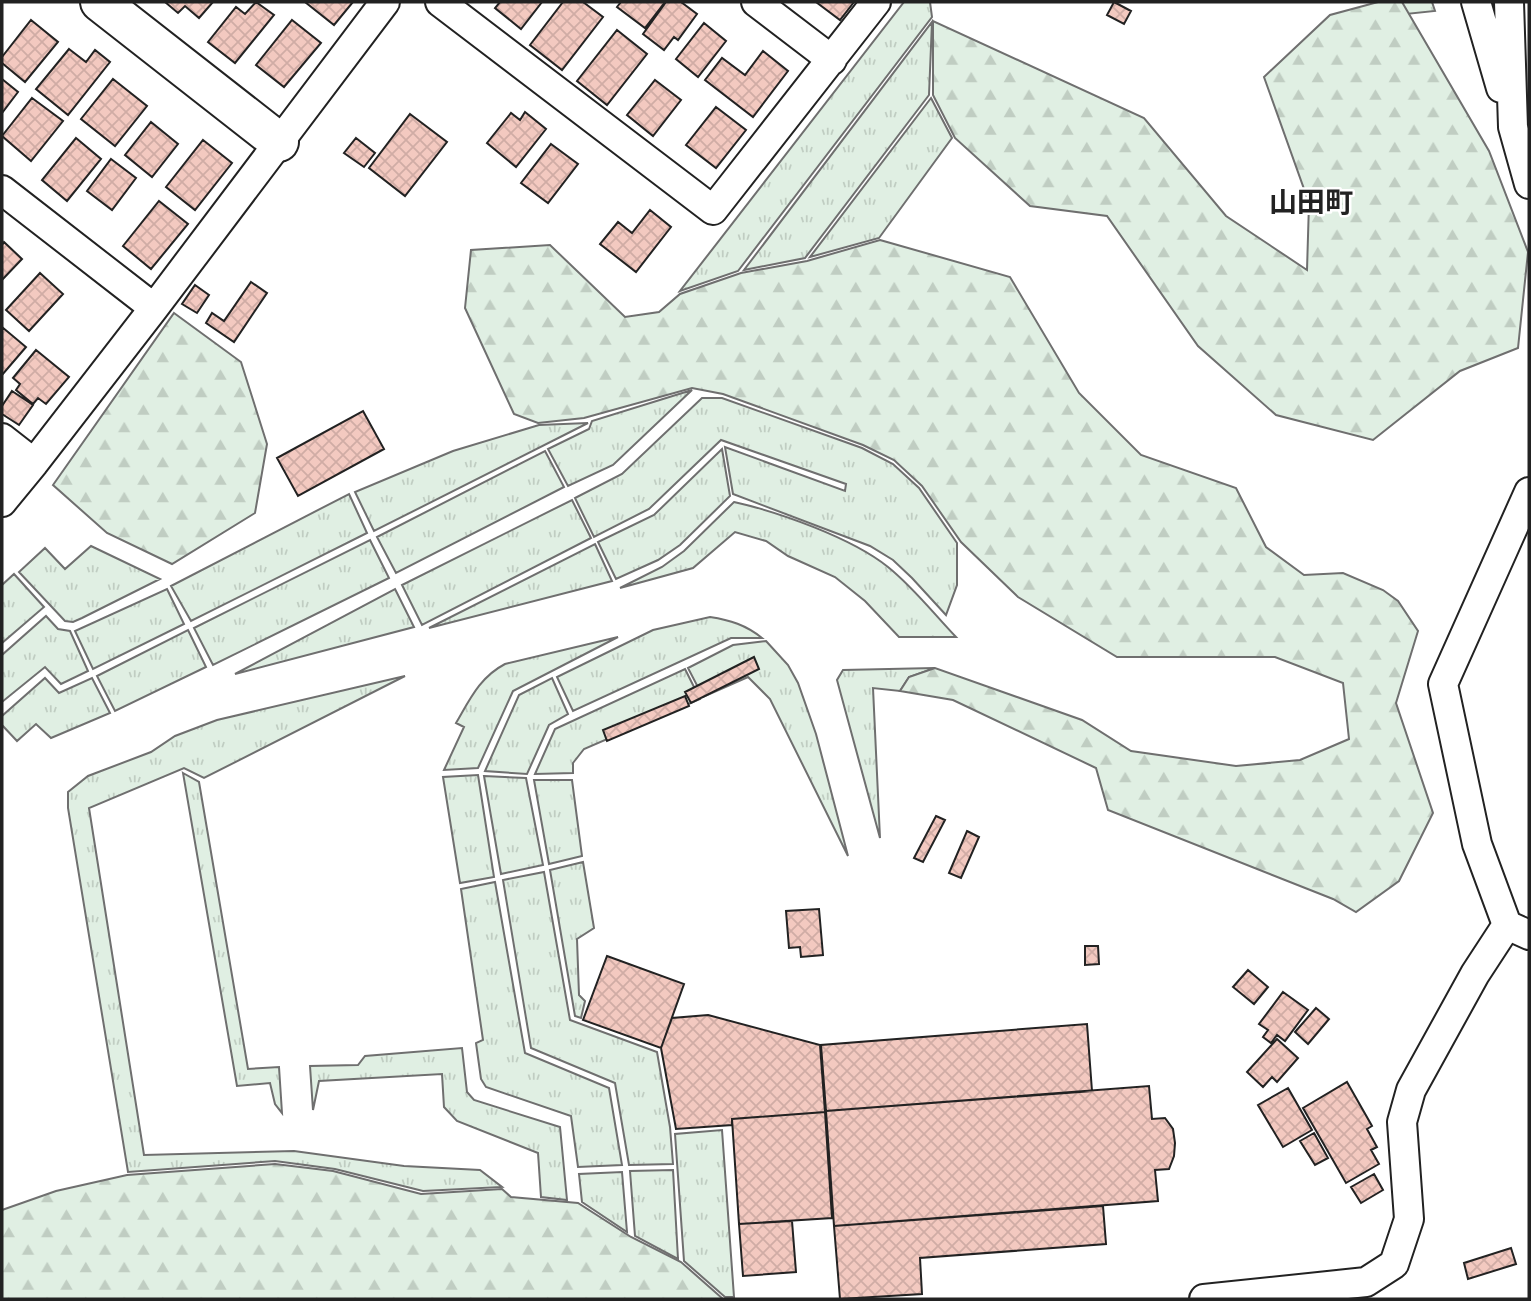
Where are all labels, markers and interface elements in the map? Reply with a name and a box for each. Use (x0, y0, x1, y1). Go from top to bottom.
district label: 山田町 (1269, 186, 1353, 219)

